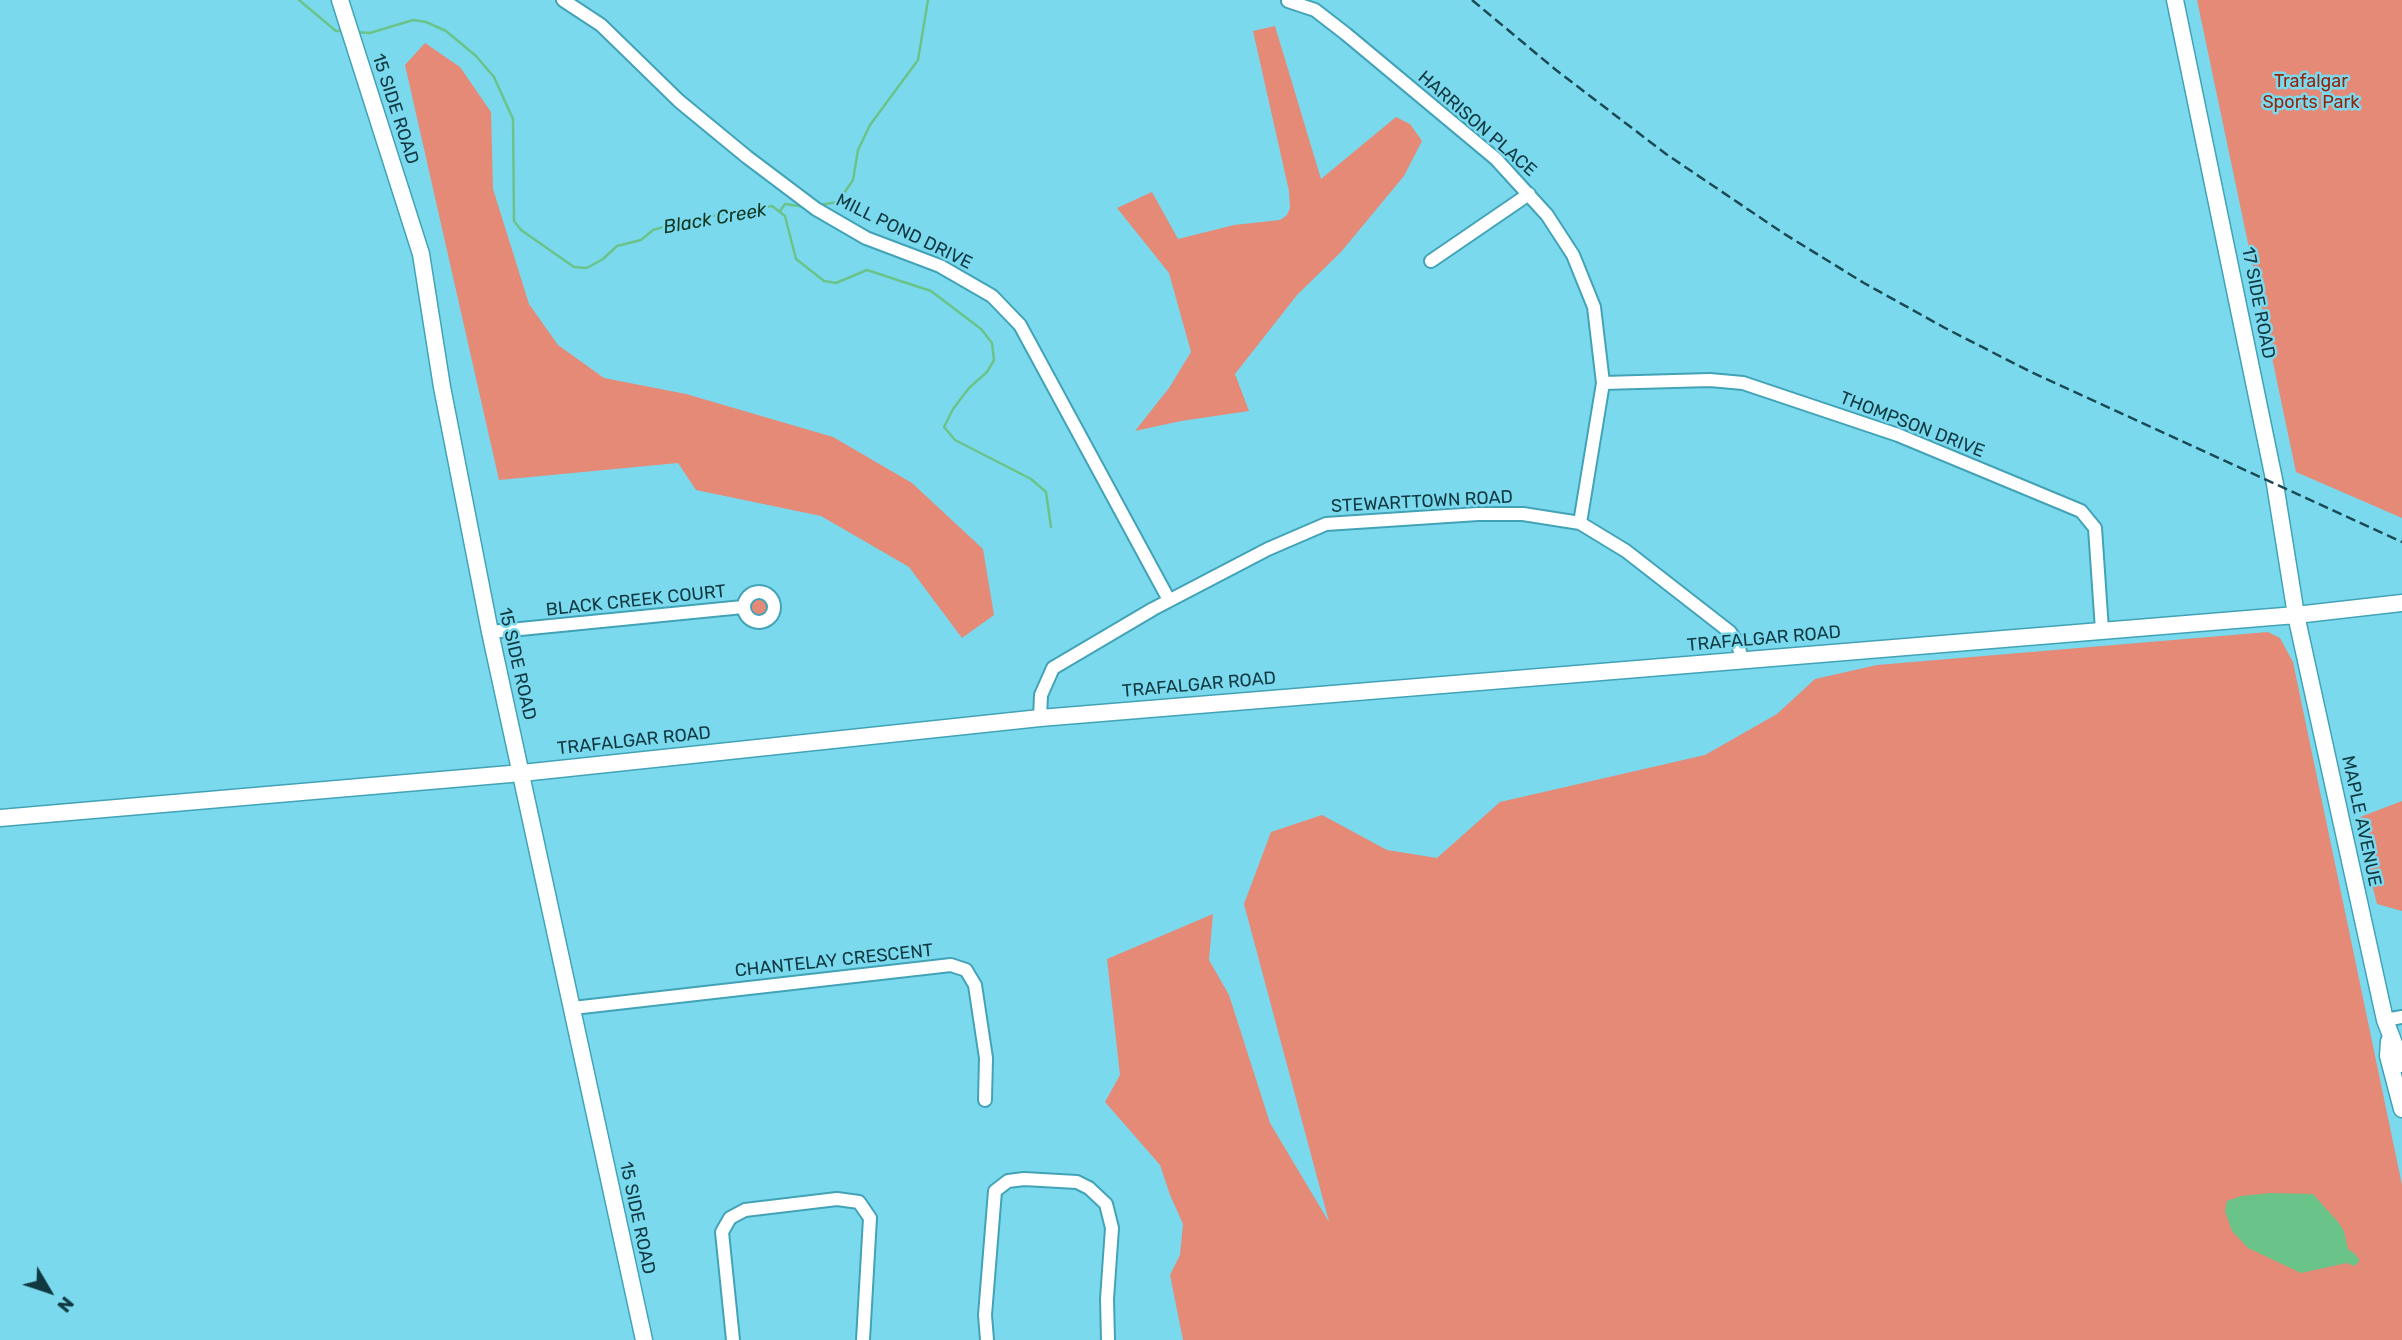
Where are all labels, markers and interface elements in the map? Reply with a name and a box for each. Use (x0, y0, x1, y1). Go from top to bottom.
street label: 15 SIDE ROAD (367, 51, 423, 167)
street label: HARRISON PLACE (1413, 67, 1541, 181)
park label: Trafalgar Sports Park (2262, 71, 2360, 114)
street label: MILL POND DRIVE (832, 190, 976, 274)
water label: Black Creek (662, 199, 768, 239)
street label: 17 SIDE ROAD (2237, 245, 2279, 361)
street label: THOMPSON DRIVE (1837, 387, 1987, 463)
street label: STEWARTTOWN ROAD (1330, 486, 1514, 518)
street label: BLACK CREEK COURT (545, 581, 727, 621)
street label: 15 SIDE ROAD (494, 606, 540, 722)
street label: TRAFALGAR ROAD (1686, 622, 1842, 656)
street label: TRAFALGAR ROAD (1121, 668, 1277, 702)
street label: TRAFALGAR ROAD (556, 722, 712, 760)
street label: MAPLE AVENUE (2337, 754, 2385, 888)
street label: CHANTELAY CRESCENT (734, 940, 934, 982)
street label: 15 SIDE ROAD (614, 1160, 660, 1276)
north arrow (14, 1256, 84, 1326)
text: N (52, 1292, 79, 1317)

